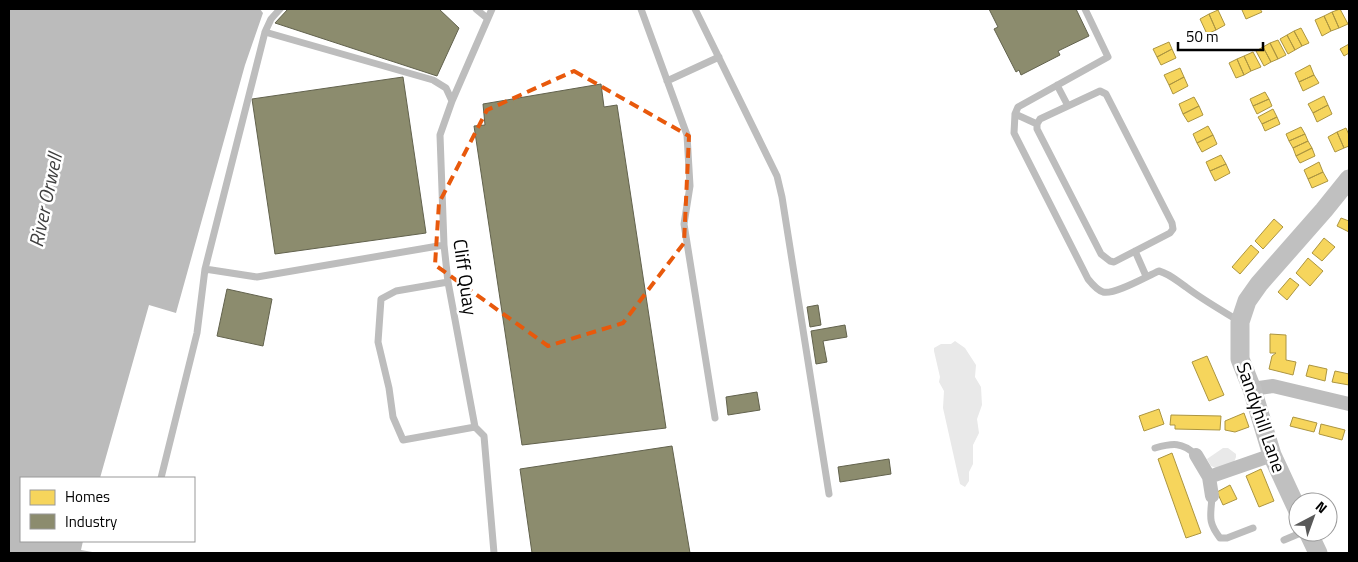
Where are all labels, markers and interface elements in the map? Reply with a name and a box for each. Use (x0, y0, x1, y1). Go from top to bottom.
scale bar (1178, 20, 1263, 52)
text: 50 m (1186, 25, 1219, 48)
water label: River Orwell (20, 148, 71, 250)
street label: Cliff Quay (446, 237, 486, 317)
street label: Sandyhill Lane (1230, 358, 1294, 476)
legend (20, 477, 195, 542)
text: Homes (65, 485, 110, 508)
north arrow (1288, 492, 1338, 542)
text: N (1311, 496, 1332, 518)
text: Industry (65, 510, 117, 533)

